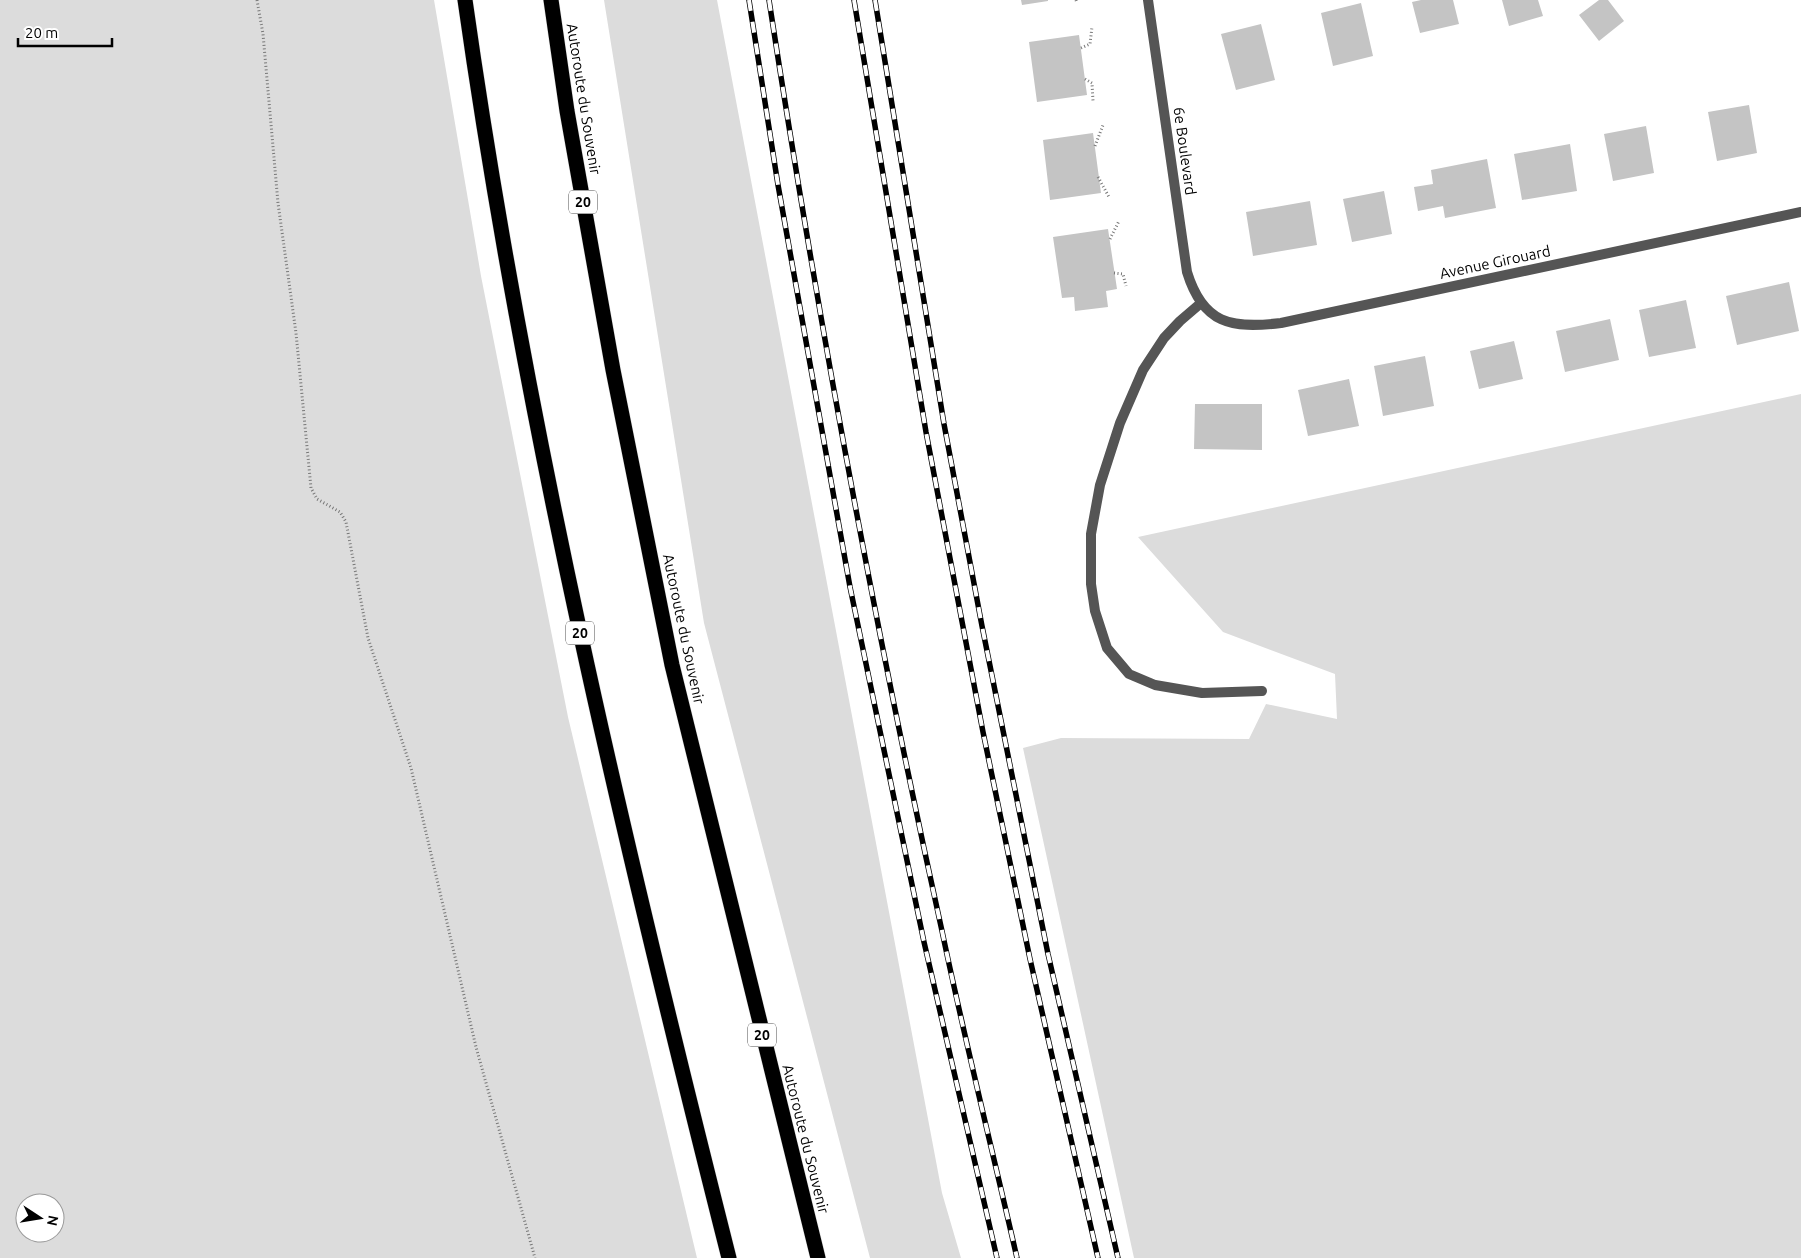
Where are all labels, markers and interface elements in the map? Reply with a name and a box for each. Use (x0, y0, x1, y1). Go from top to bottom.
scale bar (18, 15, 111, 47)
street label: Autoroute du Souvenir (564, 22, 604, 176)
text: 20 m (25, 24, 58, 41)
street label: 6e Boulevard (1170, 106, 1200, 196)
road number: 20 (569, 190, 597, 213)
street label: Avenue Girouard (1438, 242, 1552, 282)
street label: Autoroute du Souvenir (660, 552, 708, 706)
road number: 20 (566, 622, 594, 644)
road number: 20 (748, 1024, 776, 1046)
street label: Autoroute du Souvenir (779, 1063, 833, 1216)
north arrow (15, 1193, 65, 1243)
text: N (44, 1214, 62, 1227)

